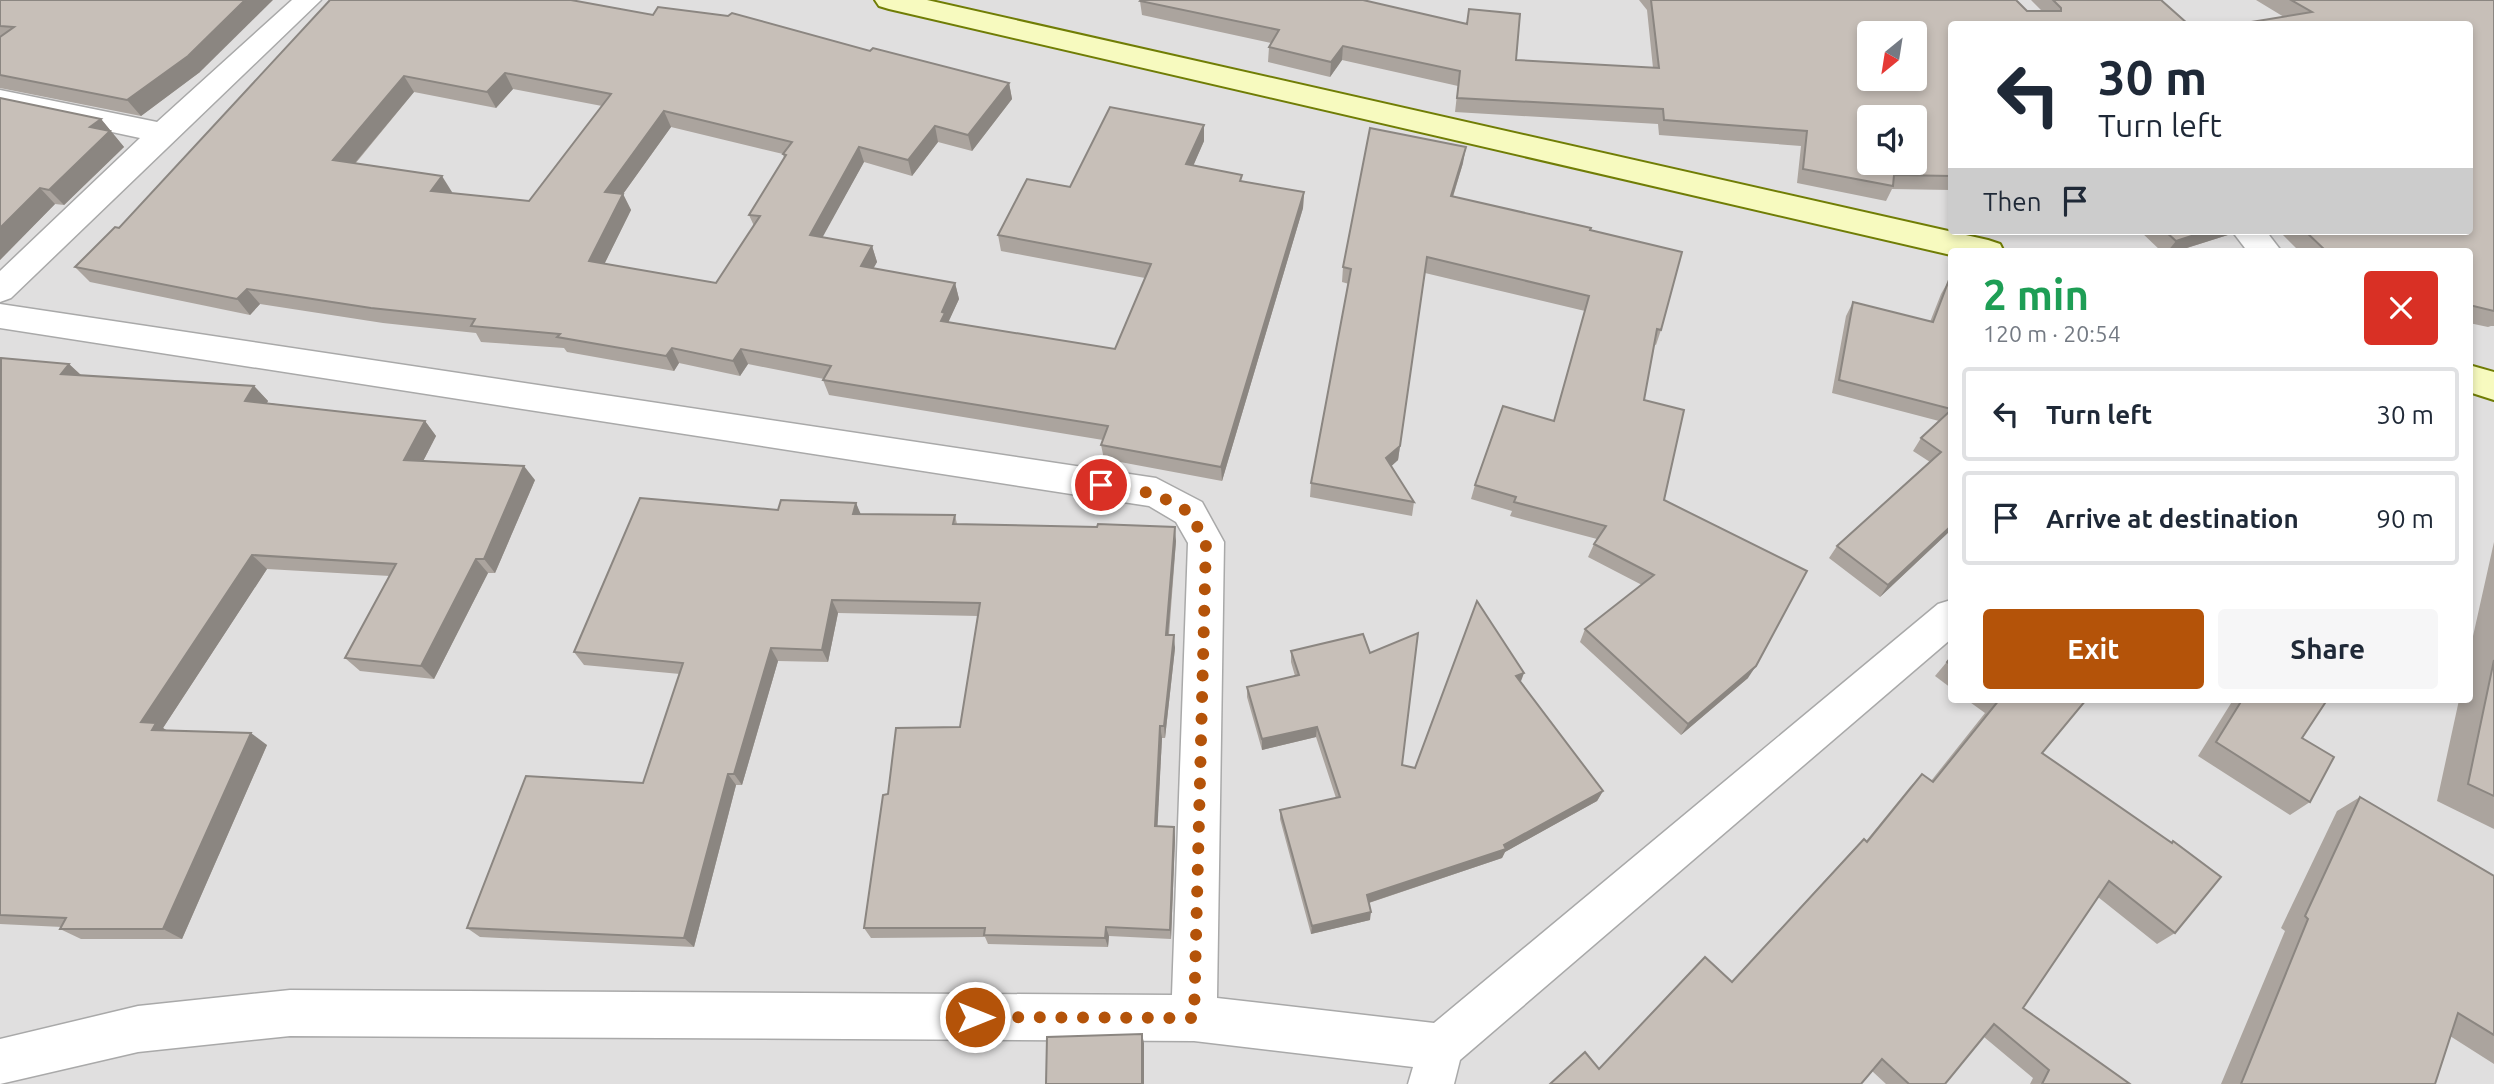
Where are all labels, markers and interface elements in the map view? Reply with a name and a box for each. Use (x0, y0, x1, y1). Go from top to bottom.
north arrow (1857, 21, 1927, 91)
map controls (1857, 21, 1927, 175)
icon: left (1983, 49, 2074, 140)
text: 30 m (2098, 49, 2207, 104)
button: sound (1857, 105, 1927, 175)
text: Turn left (2098, 107, 2222, 143)
icon: arrive (2056, 182, 2094, 220)
text: Then (1983, 187, 2042, 216)
text: 2 min (1983, 271, 2089, 318)
button: close (2364, 271, 2438, 345)
text: 120 m · 20:54 (1983, 321, 2121, 346)
icon: left (1987, 395, 2025, 433)
text: Turn left (2046, 400, 2152, 429)
text: 30 m (2376, 400, 2434, 429)
pin (1071, 455, 1131, 515)
icon: arrive (1082, 466, 1120, 504)
icon: arrive (1987, 499, 2025, 537)
text: Arrive at destination (2046, 504, 2299, 533)
text: 90 m (2376, 504, 2434, 533)
button: Exit (1983, 609, 2204, 689)
button: Share (2218, 609, 2438, 689)
position arrow (938, 980, 1012, 1054)

